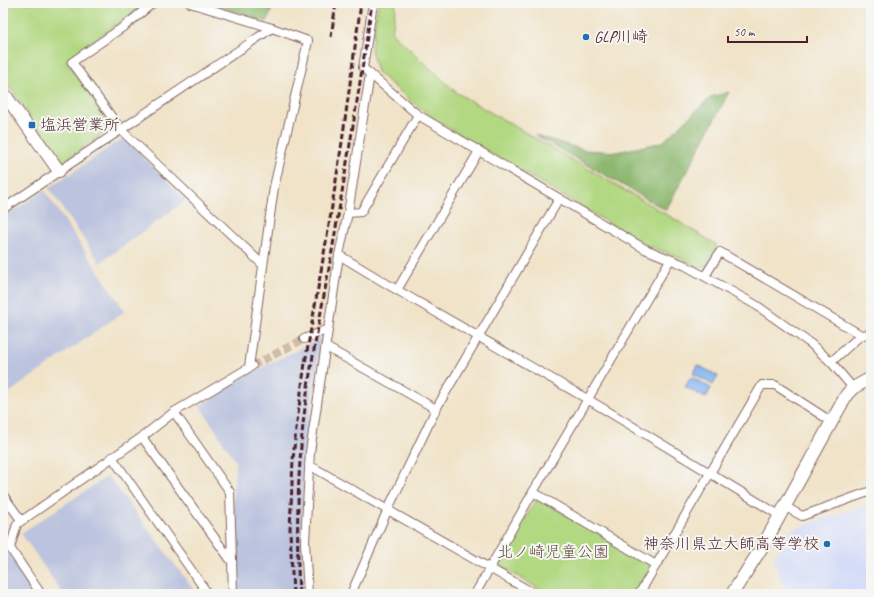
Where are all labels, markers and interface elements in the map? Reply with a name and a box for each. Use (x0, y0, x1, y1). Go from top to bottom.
scale bar (728, 18, 807, 44)
text: 50 m (734, 24, 756, 40)
place label: GLP川崎 (594, 27, 648, 47)
marker: GLP川崎 (581, 32, 591, 42)
place label: 塩浜営業所 (40, 115, 120, 135)
marker: 塩浜営業所 (27, 120, 37, 130)
place label: 神奈川県立大師高等学校 (643, 534, 819, 554)
marker: 神奈川県立大師高等学校 (822, 539, 832, 549)
park label: 北ノ崎児童公園 (497, 542, 609, 562)

